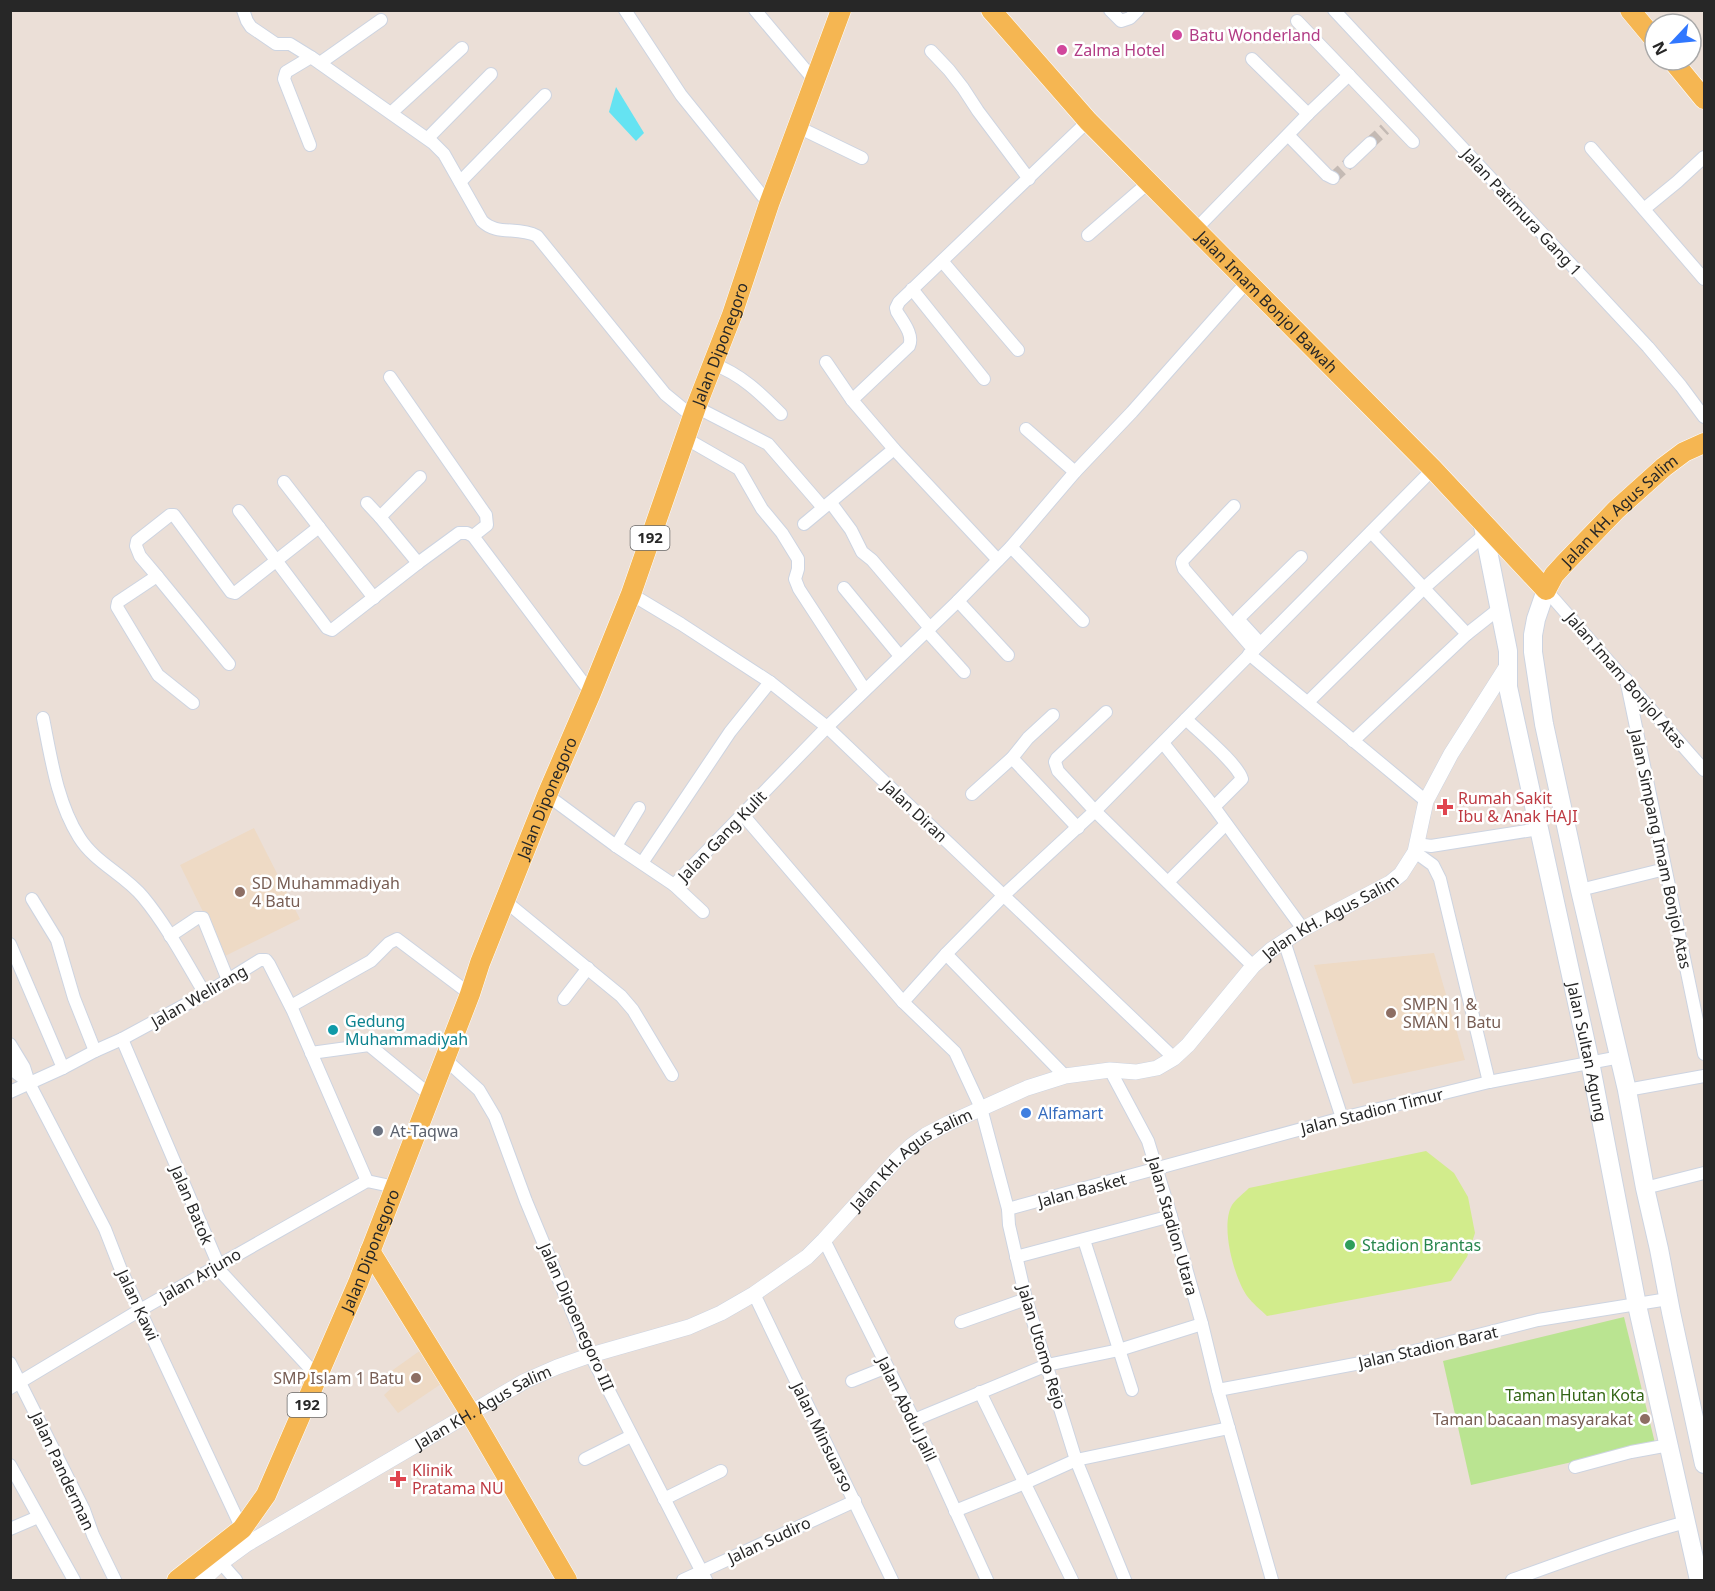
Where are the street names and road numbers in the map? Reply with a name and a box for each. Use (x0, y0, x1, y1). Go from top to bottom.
street label: Jalan Patimura Gang 1 (1456, 142, 1587, 281)
street label: Jalan Imam Bonjol Bawah (1190, 224, 1343, 378)
street label: Jalan Diponegoro (686, 279, 753, 411)
street label: Jalan KH. Agus Salim (1555, 449, 1682, 573)
road number: 192 (630, 526, 670, 550)
street label: Jalan Imam Bonjol Atas (1559, 606, 1691, 753)
street label: Jalan Simpang Imam Bonjol Atas (1624, 725, 1697, 971)
street label: Jalan Diponegoro (511, 733, 582, 864)
street label: Jalan Diran (876, 774, 952, 847)
street label: Jalan Gang Kulit (671, 785, 771, 888)
street label: Jalan KH. Agus Salim (1256, 869, 1403, 965)
street label: Jalan Welirang (145, 960, 251, 1033)
street label: Jalan Sultan Agung (1561, 978, 1612, 1124)
street label: Jalan Stadion Timur (1296, 1083, 1446, 1140)
street label: Jalan KH. Agus Salim (844, 1103, 976, 1217)
street label: Jalan Stadion Utara (1142, 1152, 1203, 1298)
street label: Jalan Batok (165, 1160, 219, 1248)
street label: Jalan Basket (1033, 1168, 1129, 1213)
street label: Jalan Diponegoro (335, 1186, 404, 1317)
street label: Jalan Dipoenegoro III (534, 1238, 620, 1394)
street label: Jalan Arjuno (153, 1243, 245, 1308)
street label: Jalan Kawi (111, 1264, 164, 1344)
street label: Jalan Utomo Rejo (1012, 1280, 1071, 1412)
street label: Jalan Stadion Barat (1354, 1320, 1500, 1374)
street label: Jalan Abdul Jalil (871, 1351, 942, 1465)
street label: Jalan KH. Agus Salim (409, 1360, 555, 1455)
street label: Jalan Minsuarso (786, 1377, 859, 1496)
road number: 192 (288, 1393, 326, 1417)
street label: Jalan Panderman (25, 1406, 100, 1534)
street label: Jalan Sudiro (722, 1511, 814, 1570)

